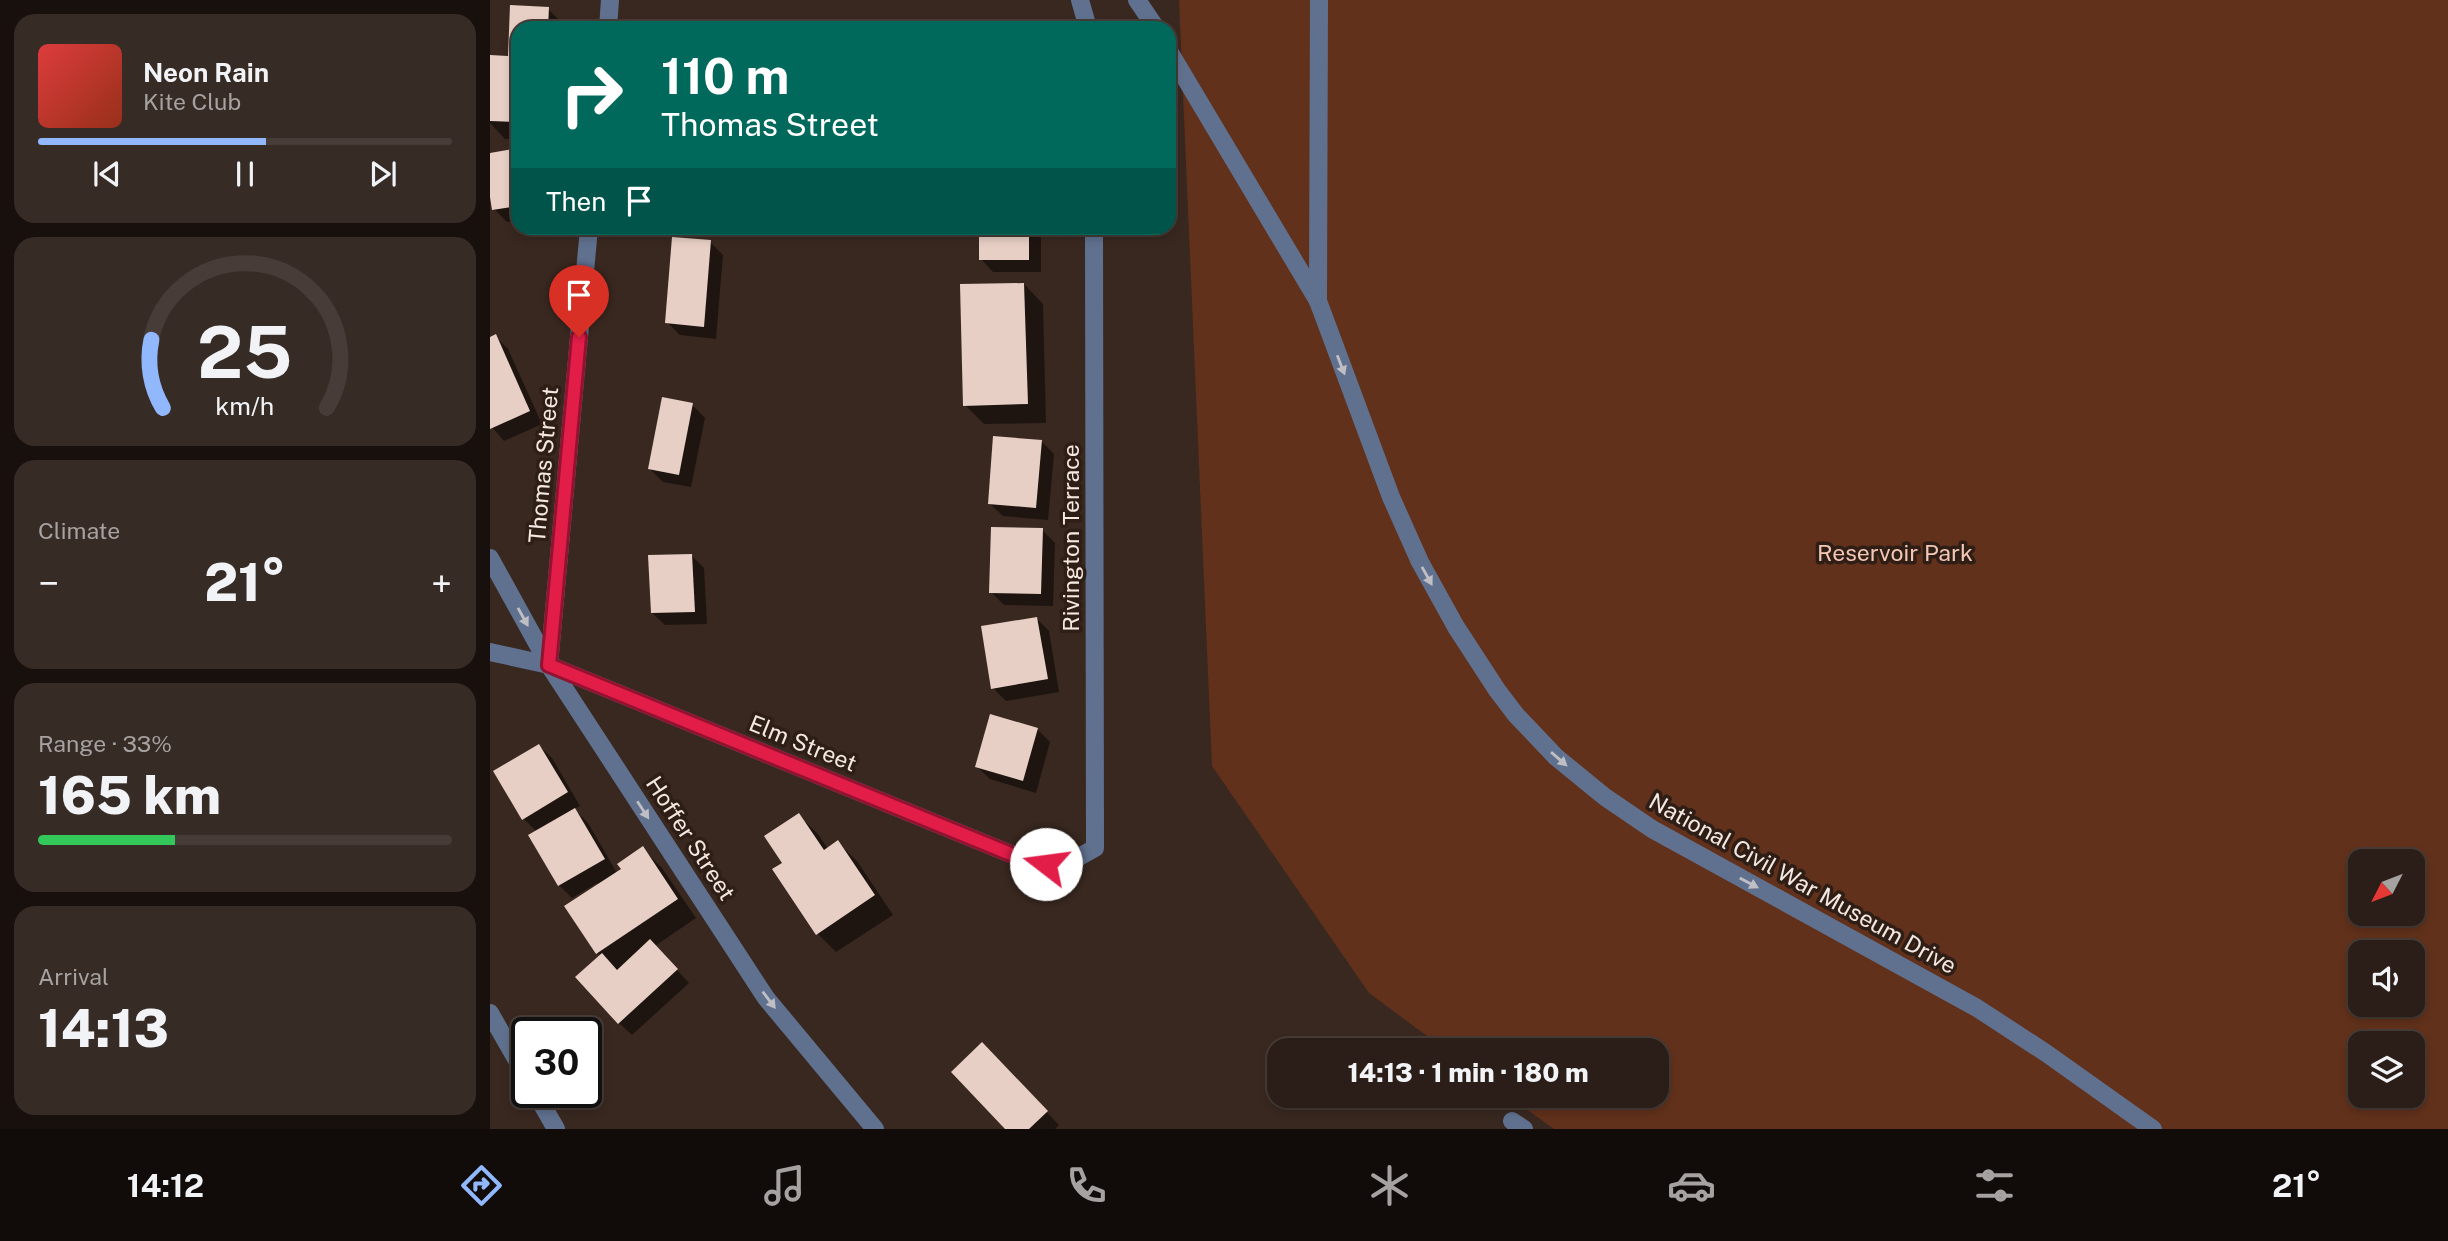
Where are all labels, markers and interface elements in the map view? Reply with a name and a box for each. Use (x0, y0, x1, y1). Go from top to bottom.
text: 110 m (661, 47, 789, 105)
icon: right (546, 49, 637, 140)
text: Neon Rain (143, 57, 269, 88)
text: Kite Club (143, 88, 241, 115)
text: Thomas Street (661, 106, 879, 143)
icon: previous (88, 155, 126, 193)
icon: pause (226, 155, 264, 193)
icon: next (364, 155, 402, 193)
icon: arrive (620, 182, 658, 220)
text: Then (546, 186, 606, 217)
pin (549, 265, 609, 337)
icon: arrive (560, 276, 598, 314)
text: 25 (197, 309, 293, 394)
one-way arrow (1336, 355, 1347, 376)
street label: Thomas Street (523, 386, 563, 544)
text: km/h (216, 390, 274, 420)
street label: Rivington Terrace (1057, 444, 1084, 632)
text: Climate (38, 517, 120, 544)
park label: Reservoir Park (1817, 539, 1973, 566)
text: 21° (204, 552, 286, 613)
text: − (38, 561, 59, 606)
text: + (431, 561, 452, 606)
one-way arrow (1421, 566, 1433, 586)
one-way arrow (517, 608, 529, 627)
street label: Elm Street (745, 709, 861, 777)
text: Range · 33% (38, 730, 172, 757)
one-way arrow (1551, 751, 1568, 766)
text: 165 km (38, 765, 221, 826)
street label: Hoffer Street (641, 771, 741, 905)
street label: National Civil War Museum Drive (1645, 787, 1961, 979)
one-way arrow (637, 801, 650, 820)
position arrow (1009, 827, 1083, 901)
north arrow (2348, 849, 2426, 926)
map controls (2348, 849, 2425, 1108)
one-way arrow (1740, 877, 1759, 889)
button: sound (2348, 940, 2425, 1017)
text: Arrival (38, 963, 109, 990)
one-way arrow (761, 991, 775, 1009)
text: 14:13 (38, 998, 169, 1059)
speed limit sign: 30 (511, 1017, 602, 1108)
button: layers (2348, 1031, 2425, 1108)
text: 14:13 · 1 min · 180 m (1347, 1057, 1589, 1088)
icon: directions (457, 1161, 506, 1210)
icon: music (760, 1161, 809, 1210)
icon: phone (1062, 1161, 1111, 1210)
icon: climate (1365, 1161, 1414, 1210)
icon: car (1667, 1161, 1716, 1210)
icon: filters (1970, 1161, 2019, 1210)
text: 14:12 (127, 1167, 204, 1204)
text: 21° (2272, 1167, 2321, 1204)

